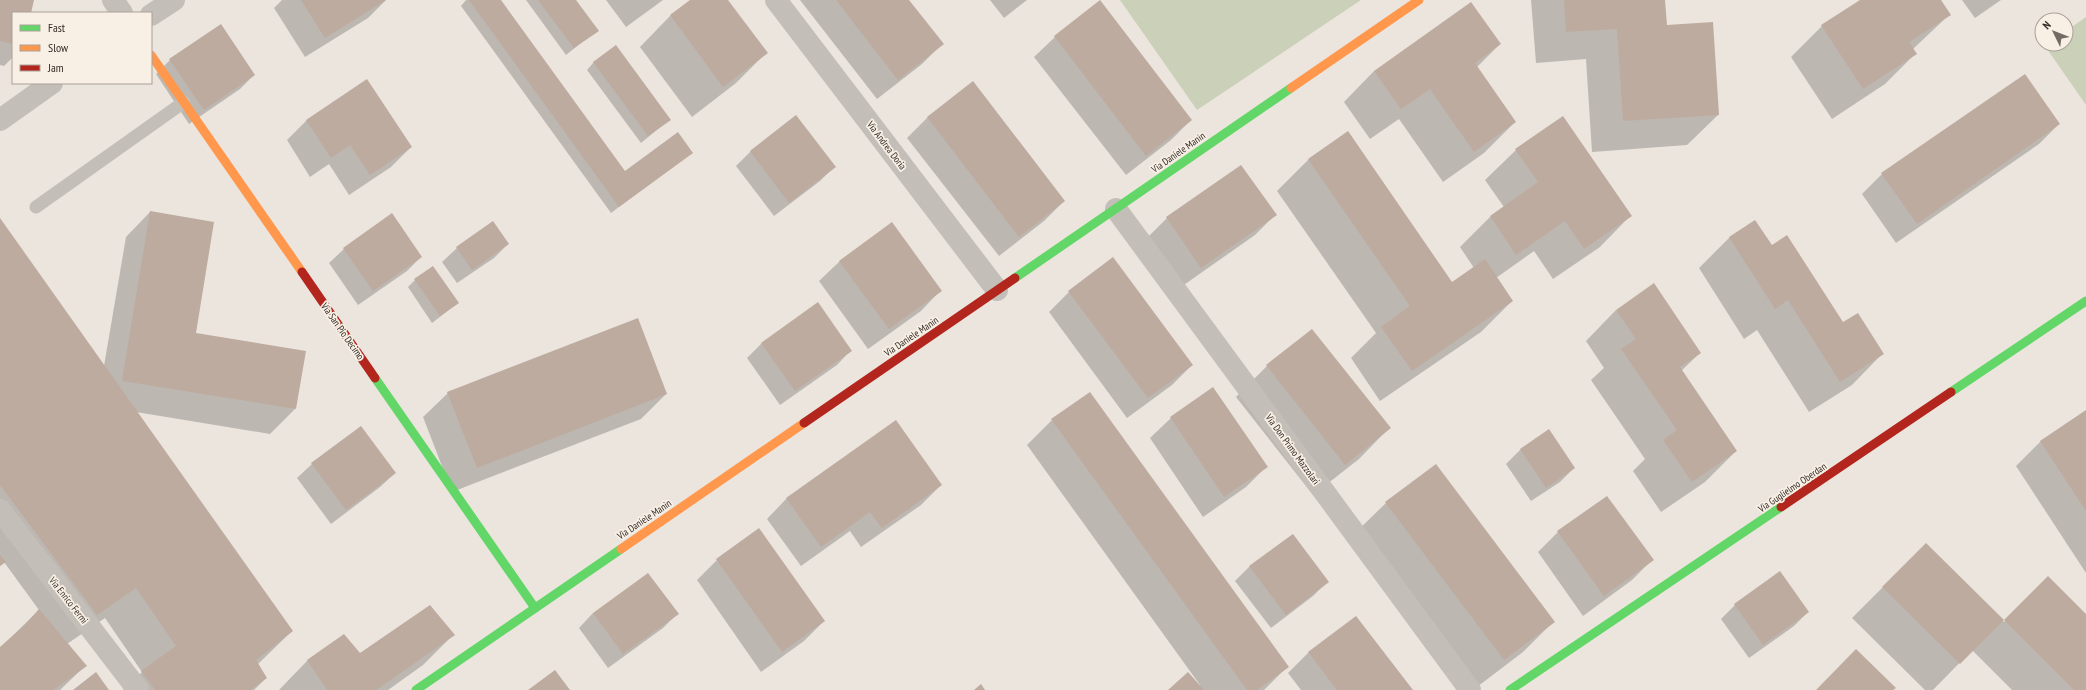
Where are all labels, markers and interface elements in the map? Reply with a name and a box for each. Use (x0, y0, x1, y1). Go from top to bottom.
legend (12, 12, 152, 84)
north arrow (2034, 12, 2074, 52)
text: N (2040, 18, 2054, 32)
text: Fast (48, 20, 66, 35)
text: Slow (48, 40, 69, 55)
text: Jam (47, 60, 64, 75)
street label: Via Andrea Doria (863, 118, 909, 172)
street label: Via Daniele Manin (1148, 129, 1208, 176)
street label: Via San Pio Decimo (318, 299, 367, 362)
street label: Via Daniele Manin (881, 313, 941, 360)
street label: Via Don Primo Mazzolari (1262, 411, 1323, 487)
street label: Via Guglielmo Oberdan (1755, 460, 1829, 516)
street label: Via Daniele Manin (614, 496, 674, 543)
street label: Via Enrico Fermi (46, 573, 91, 626)

